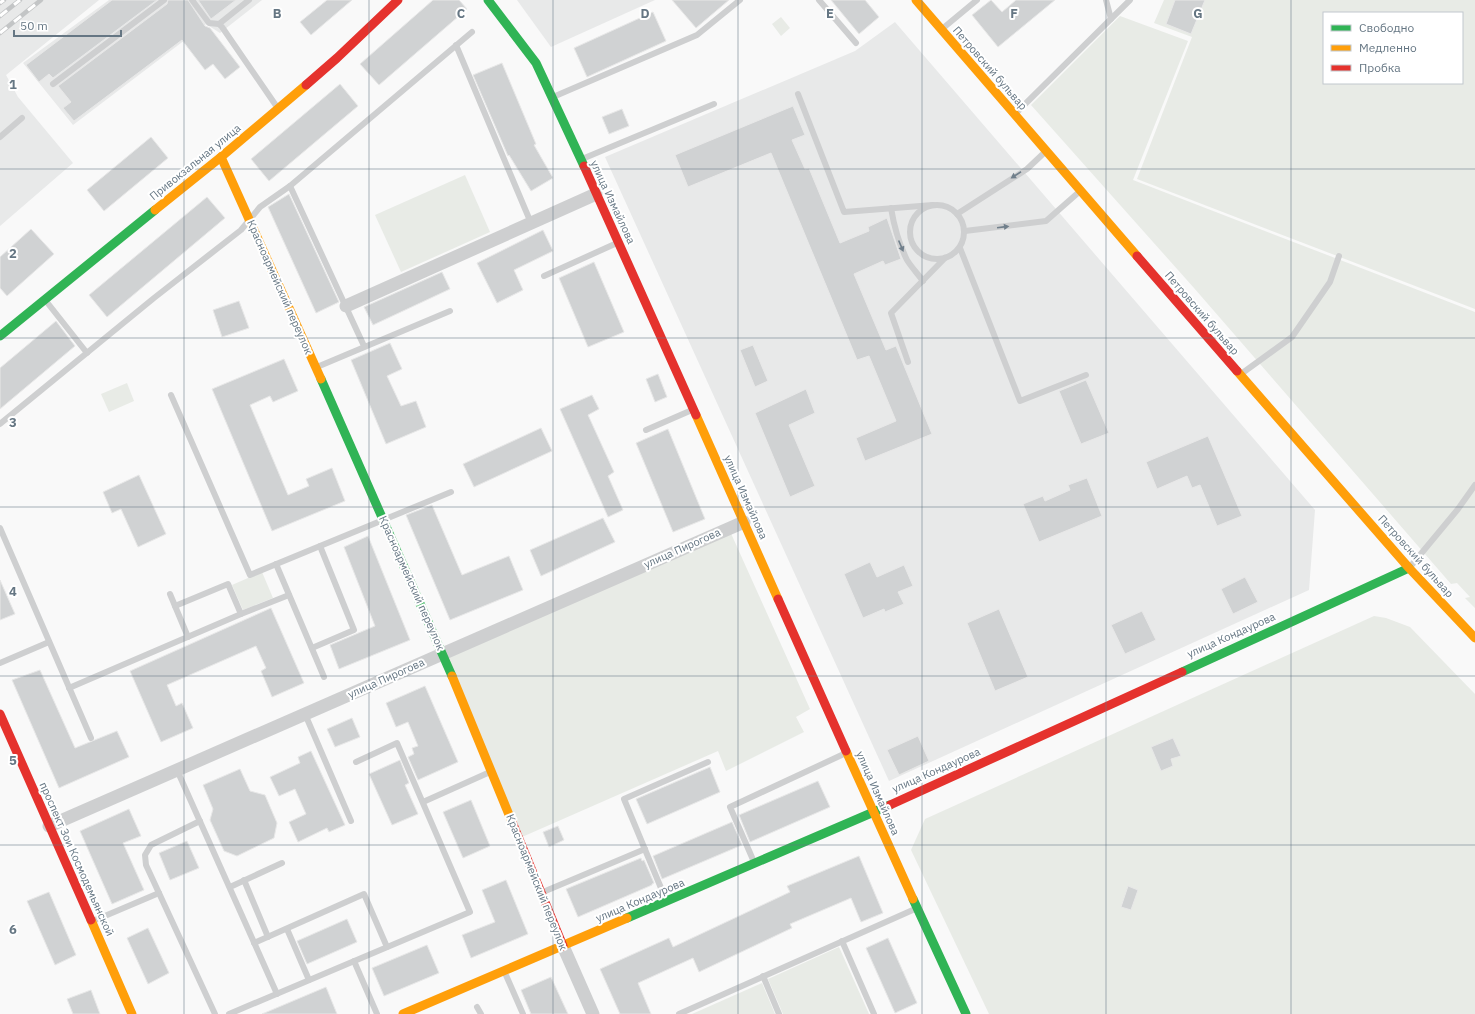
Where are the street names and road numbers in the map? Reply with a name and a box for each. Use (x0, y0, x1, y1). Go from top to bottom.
street label: Петровский бульвар (950, 23, 1030, 113)
street label: Привокзальная улица (147, 121, 244, 203)
street label: улица Измайлова (587, 158, 639, 246)
street label: Красноармейский переулок (244, 218, 316, 356)
street label: Петровский бульвар (1162, 268, 1242, 358)
street label: улица Измайлова (721, 453, 771, 541)
street label: Петровский бульвар (1375, 512, 1457, 600)
street label: Красноармейский переулок (376, 514, 448, 652)
street label: улица Пирогова (642, 525, 723, 571)
street label: улица Кондаурова (1185, 609, 1277, 661)
street label: улица Пирогова (346, 655, 427, 701)
street label: улица Кондаурова (890, 744, 982, 796)
street label: улица Измайлова (853, 749, 903, 837)
street label: проспект Зои Космодемьянской (37, 780, 117, 938)
street label: Красноармейский переулок (503, 812, 571, 952)
street label: улица Кондаурова (594, 875, 687, 925)

